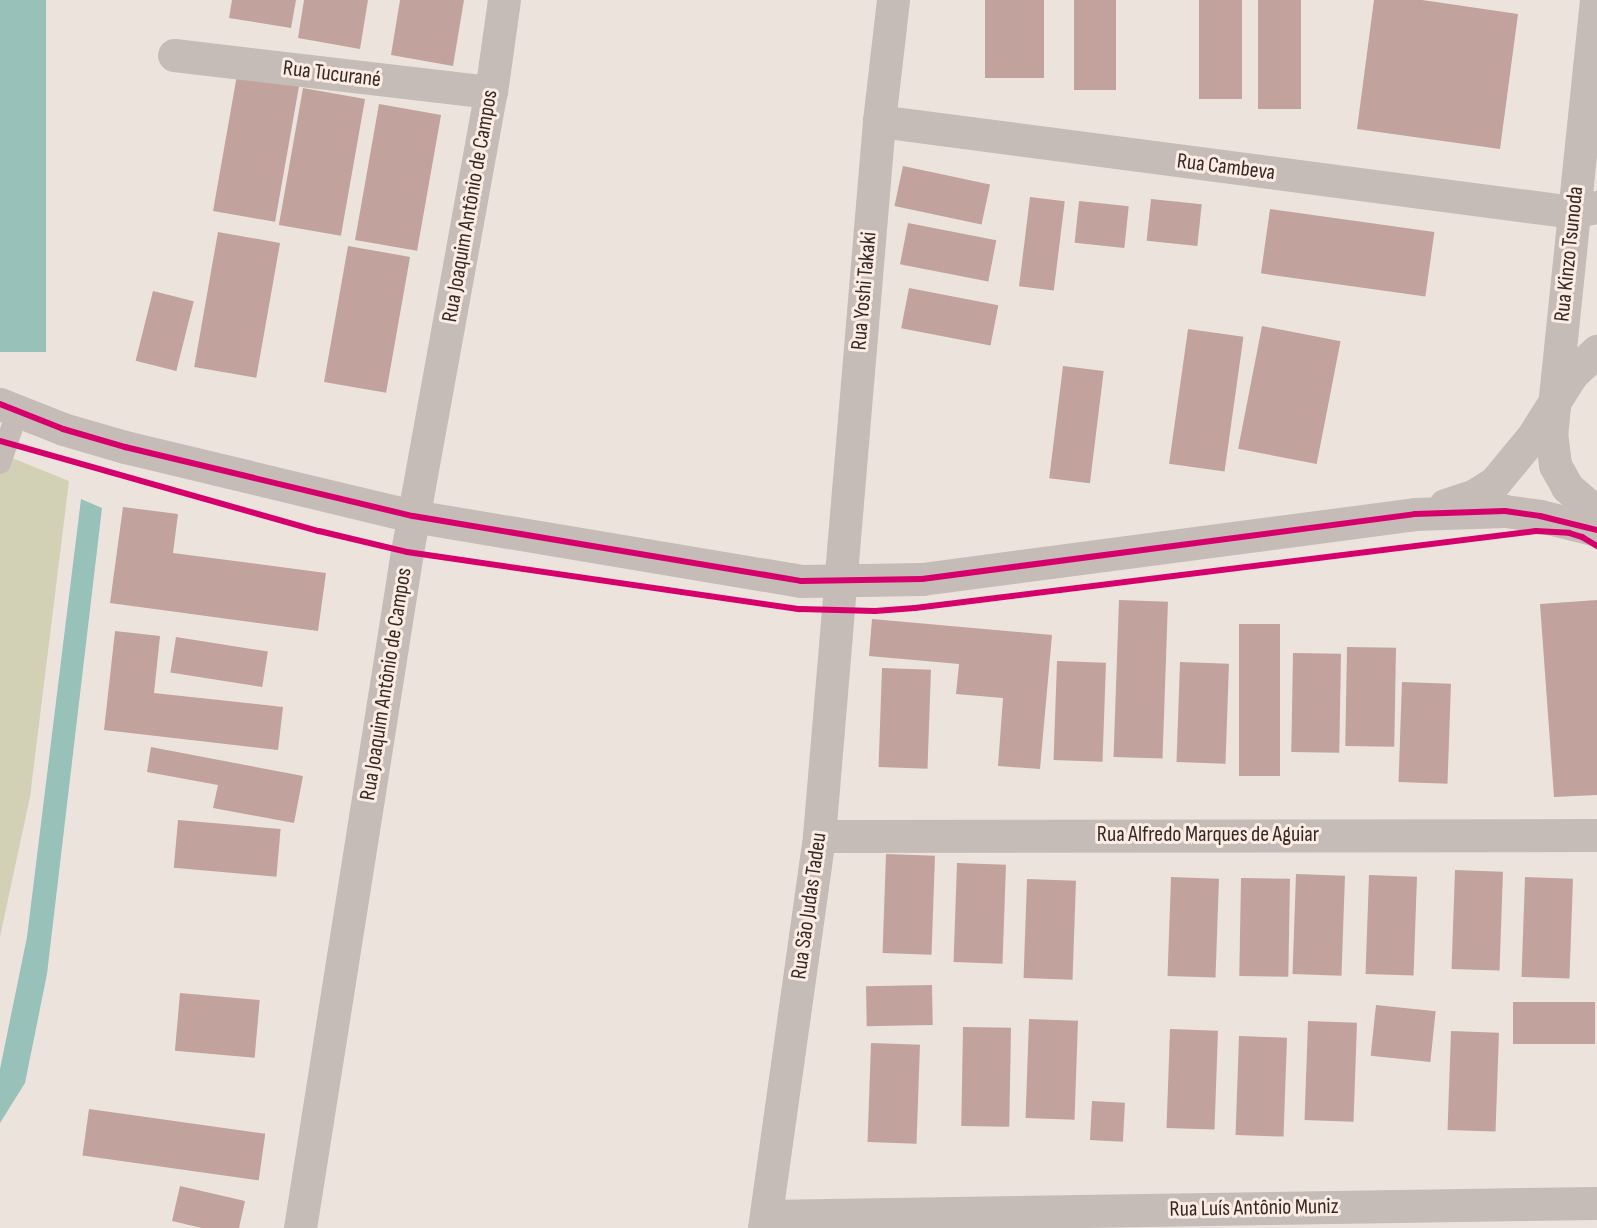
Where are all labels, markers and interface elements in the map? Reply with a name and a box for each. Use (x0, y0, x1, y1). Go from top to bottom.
street label: Rua Tucurané (281, 55, 383, 93)
street label: Rua Joaquim Antônio de Campos (437, 88, 503, 324)
street label: Rua Cambeva (1175, 148, 1277, 186)
street label: Rua Kinzo Tsunoda (1549, 185, 1589, 323)
street label: Rua Yoshi Takaki (846, 231, 882, 351)
street label: Rua Joaquim Antônio de Campos (355, 566, 417, 802)
street label: Rua Alfredo Marques de Aguiar (1097, 822, 1319, 848)
street label: Rua São Judas Tadeu (786, 831, 832, 981)
street label: Rua Luís Antônio Muniz (1169, 1193, 1339, 1223)

